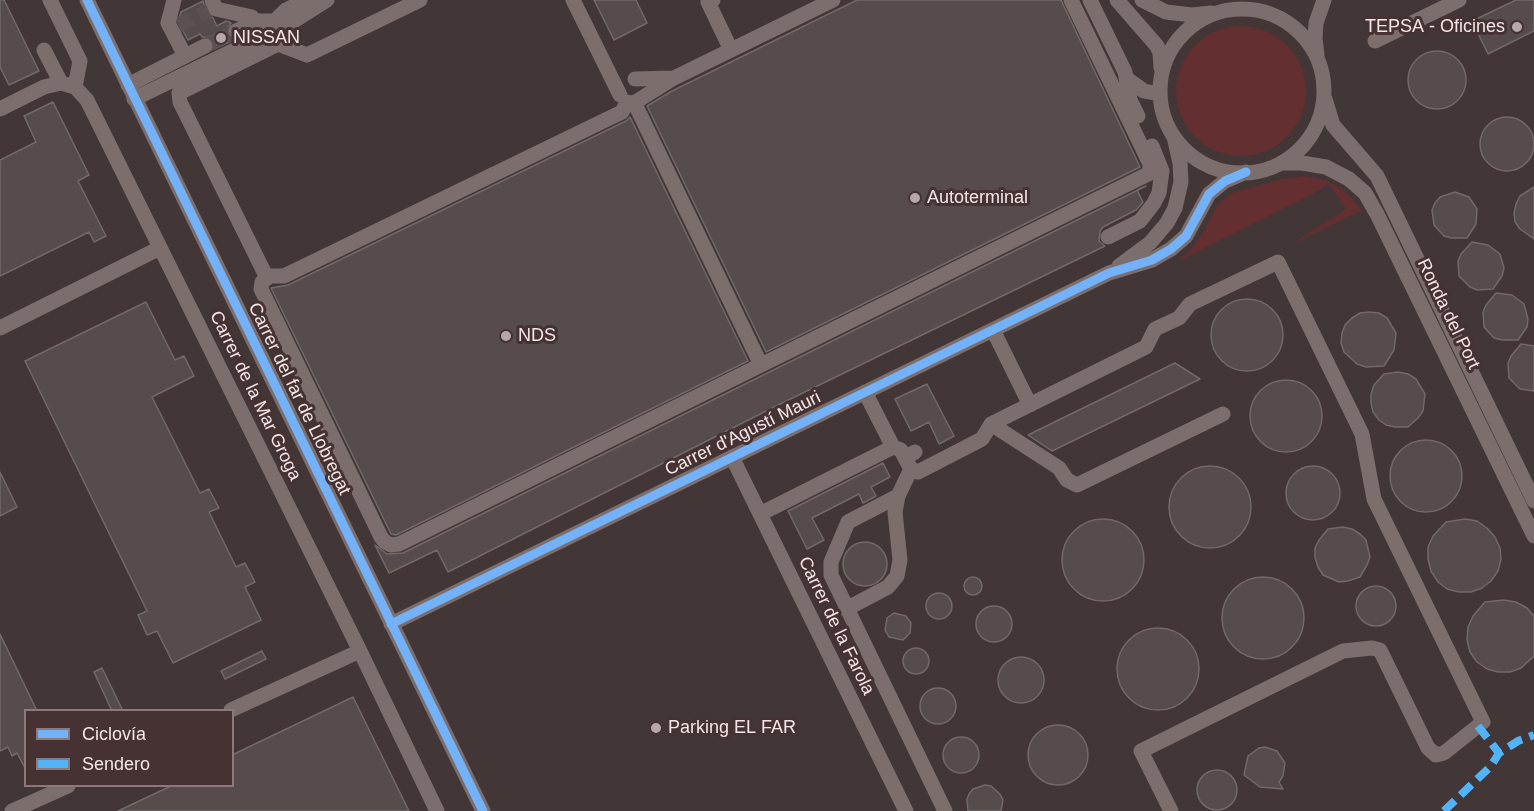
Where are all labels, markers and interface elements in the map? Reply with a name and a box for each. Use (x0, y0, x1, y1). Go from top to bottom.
place label: TEPSA - Oficines (1365, 16, 1505, 38)
marker: TEPSA - Oficines (1510, 20, 1524, 34)
place label: NISSAN (233, 27, 300, 49)
marker: NISSAN (214, 31, 228, 45)
place label: Autoterminal (927, 187, 1028, 209)
marker: Autoterminal (908, 191, 922, 205)
street label: Ronda del Port (1412, 255, 1484, 373)
street label: Carrer del far de Llobregat (243, 299, 355, 499)
street label: Carrer de la Mar Groga (205, 308, 305, 484)
place label: NDS (518, 325, 556, 347)
marker: NDS (499, 329, 513, 343)
street label: Carrer d'Agustí Mauri (662, 387, 824, 481)
street label: Carrer de la Farola (793, 553, 879, 699)
legend (24, 709, 234, 787)
place label: Parking EL FAR (668, 717, 796, 739)
marker: Parking EL FAR (649, 721, 663, 735)
text: Ciclovía (82, 724, 146, 744)
text: Sendero (82, 754, 150, 774)

